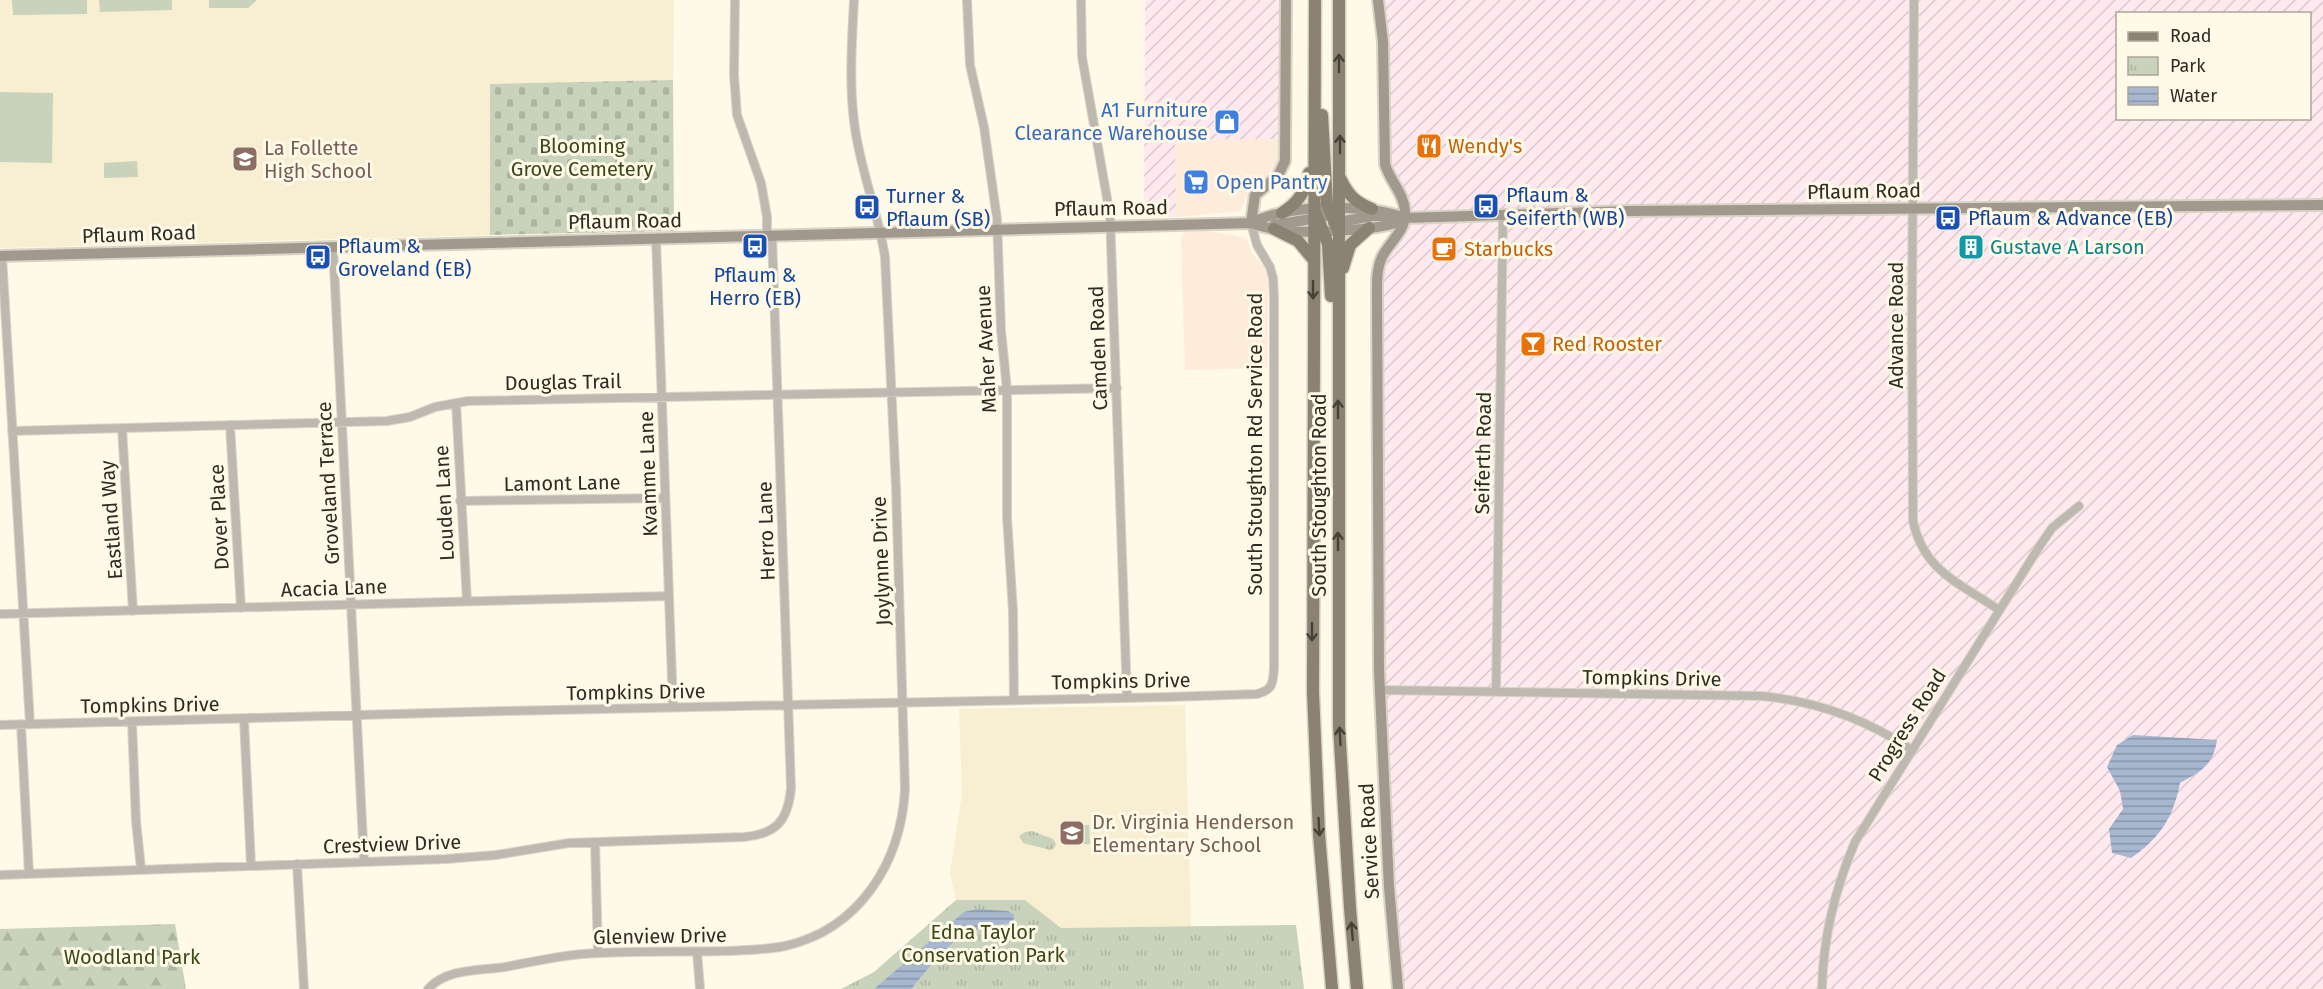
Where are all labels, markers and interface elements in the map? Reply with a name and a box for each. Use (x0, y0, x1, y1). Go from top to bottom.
legend (2116, 12, 2311, 120)
text: Road (2170, 25, 2212, 47)
one-way arrow (1333, 54, 1345, 74)
text: Park (2170, 55, 2206, 77)
text: Water (2170, 85, 2217, 107)
place label: A1 Furniture Clearance Warehouse (1015, 98, 1208, 145)
shop icon: A1 Furniture Clearance Warehouse (1212, 107, 1242, 137)
restaurant icon: Wendy's (1414, 131, 1444, 161)
park label: Blooming Grove Cemetery (511, 134, 653, 181)
place label: Wendy's (1448, 134, 1522, 158)
one-way arrow (1334, 135, 1346, 155)
place label: La Follette High School (264, 136, 372, 183)
school or university icon: La Follette High School (230, 144, 260, 174)
supermarket icon: Open Pantry (1181, 167, 1211, 197)
place label: Open Pantry (1216, 170, 1328, 194)
street label: Pflaum Road (1807, 178, 1921, 204)
place label: Pflaum & Seiferth (WB) (1506, 183, 1624, 230)
place label: Turner & Pflaum (SB) (886, 184, 990, 231)
bus stop icon: Pflaum & Seiferth (WB) (1471, 191, 1501, 221)
bus stop icon: Turner & Pflaum (SB) (852, 192, 882, 222)
street label: Pflaum Road (1054, 195, 1168, 221)
bus stop icon: Pflaum & Advance (EB) (1933, 203, 1963, 233)
place label: Pflaum & Advance (EB) (1968, 206, 2173, 230)
street label: Pflaum Road (568, 208, 682, 234)
street label: Pflaum Road (81, 220, 197, 248)
bus stop icon: Pflaum & Herro (EB) (740, 231, 770, 261)
building icon: Gustave A Larson (1956, 232, 1986, 262)
place label: Pflaum & Groveland (EB) (338, 234, 471, 281)
cafe icon: Starbucks (1429, 234, 1459, 264)
place label: Gustave A Larson (1990, 235, 2145, 259)
place label: Starbucks (1464, 237, 1553, 261)
bus stop icon: Pflaum & Groveland (EB) (303, 242, 333, 272)
street label: Advance Road (1884, 261, 1908, 389)
place label: Pflaum & Herro (EB) (709, 263, 801, 310)
one-way arrow (1307, 279, 1319, 299)
street label: Maher Avenue (971, 284, 1001, 414)
street label: Camden Road (1084, 285, 1112, 411)
street label: South Stoughton Rd Service Road (1243, 293, 1267, 595)
bar icon: Red Rooster (1518, 329, 1548, 359)
place label: Red Rooster (1552, 332, 1662, 356)
street label: Douglas Trail (504, 369, 622, 395)
street label: Seiferth Road (1470, 391, 1496, 515)
street label: South Stoughton Road (1307, 393, 1331, 597)
one-way arrow (1332, 399, 1344, 419)
street label: Groveland Terrace (312, 401, 344, 565)
street label: Kvamme Lane (634, 411, 662, 537)
street label: Louden Lane (429, 444, 459, 562)
street label: Eastland Way (95, 459, 127, 580)
street label: Dover Place (204, 463, 234, 571)
street label: Lamont Lane (503, 470, 621, 496)
street label: Herro Lane (752, 481, 780, 581)
street label: Joylynne Drive (867, 496, 895, 626)
one-way arrow (1332, 532, 1344, 552)
street label: Acacia Lane (280, 574, 388, 602)
one-way arrow (1307, 621, 1318, 641)
street label: Progress Road (1863, 664, 1951, 786)
street label: Tompkins Drive (1582, 665, 1722, 691)
street label: Tompkins Drive (1051, 668, 1191, 694)
street label: Tompkins Drive (566, 679, 706, 705)
street label: Tompkins Drive (80, 692, 220, 718)
one-way arrow (1334, 727, 1345, 747)
street label: Service Road (1354, 782, 1384, 900)
place label: Dr. Virginia Henderson Elementary School (1092, 810, 1294, 857)
one-way arrow (1313, 816, 1324, 836)
school or university icon: Dr. Virginia Henderson Elementary School (1057, 818, 1087, 848)
street label: Crestview Drive (322, 830, 462, 858)
park label: Edna Taylor Conservation Park (901, 920, 1065, 967)
one-way arrow (1346, 921, 1357, 941)
street label: Glenview Drive (593, 923, 727, 949)
park label: Woodland Park (64, 945, 201, 969)

